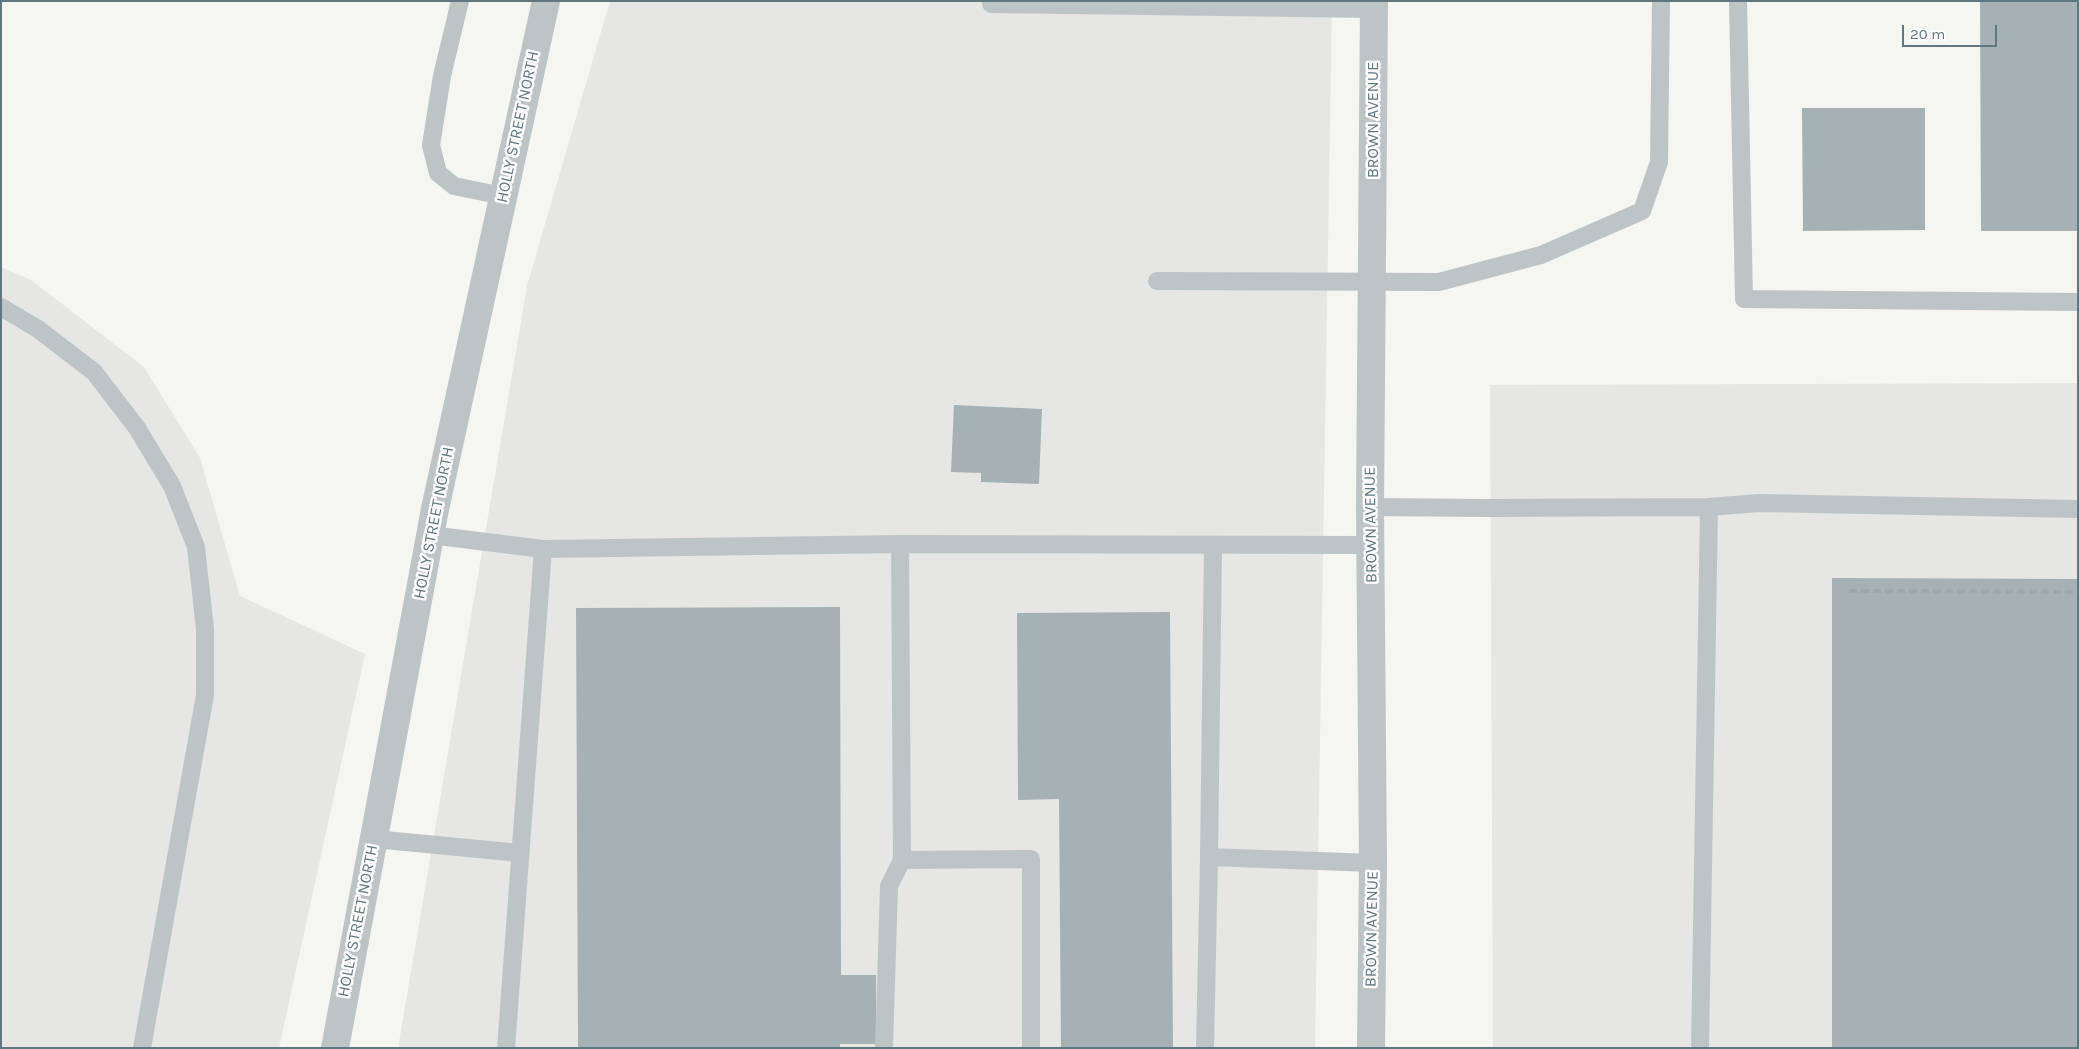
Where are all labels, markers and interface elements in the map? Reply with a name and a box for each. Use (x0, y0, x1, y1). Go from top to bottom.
scale bar (1904, 15, 1999, 47)
text: 20 m (1910, 25, 1945, 43)
street label: HOLLY STREET NORTH (493, 49, 543, 205)
street label: BROWN AVENUE (1363, 62, 1383, 178)
street label: HOLLY STREET NORTH (410, 445, 458, 601)
street label: BROWN AVENUE (1360, 467, 1382, 583)
street label: HOLLY STREET NORTH (334, 843, 382, 999)
street label: BROWN AVENUE (1361, 871, 1383, 987)

